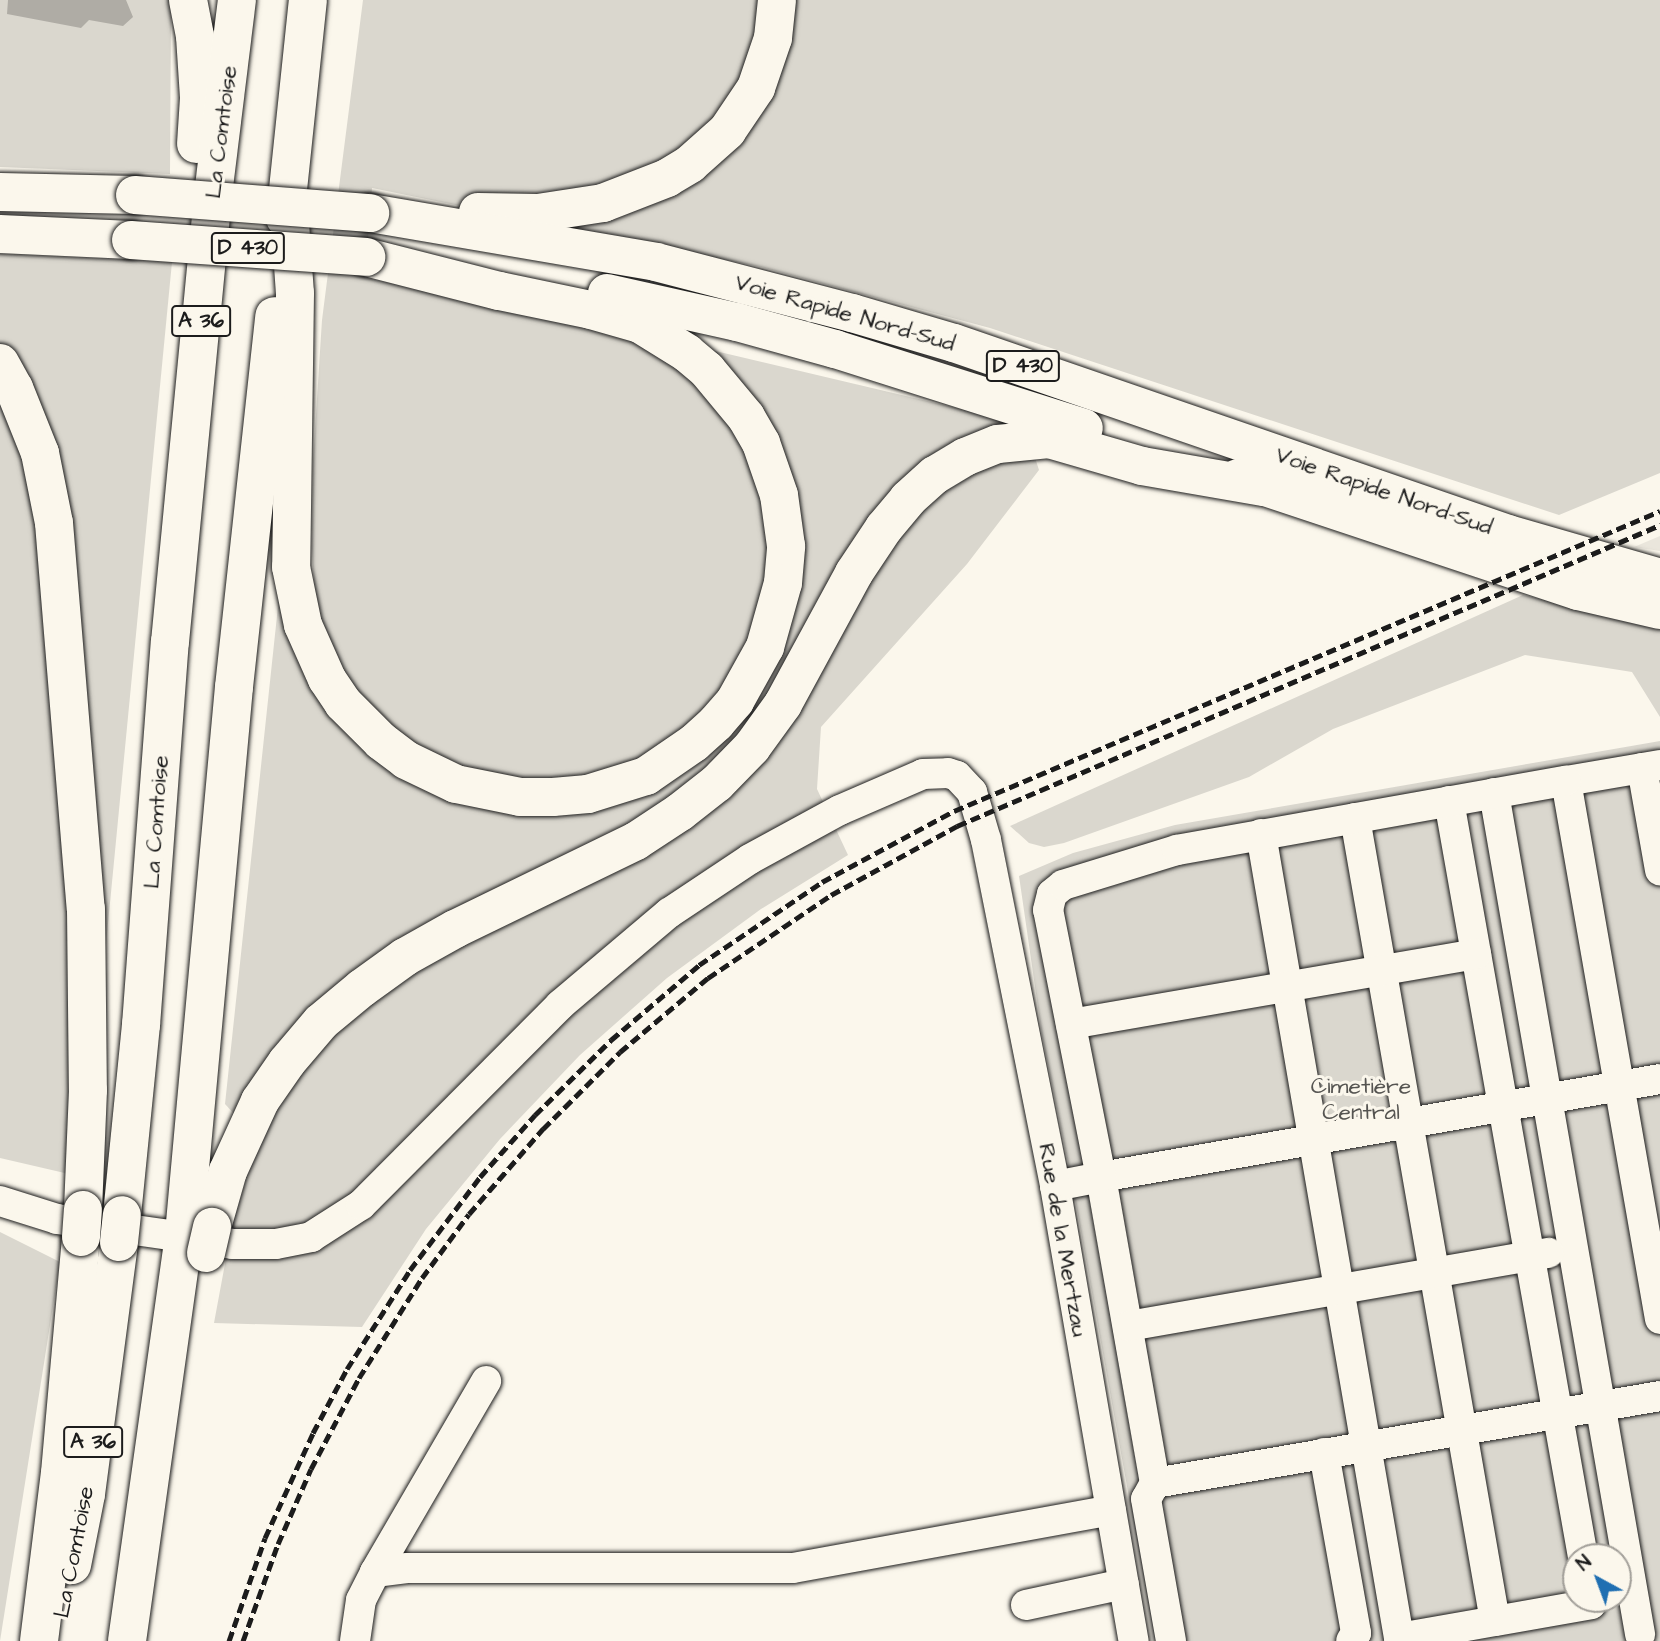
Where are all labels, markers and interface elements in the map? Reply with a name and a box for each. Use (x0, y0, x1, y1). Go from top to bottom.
street label: La Comtoise (199, 64, 243, 200)
road number: D 430 (210, 230, 286, 266)
street label: Voie Rapide Nord-Sud (732, 268, 958, 358)
road number: A 36 (170, 304, 232, 338)
road number: D 430 (984, 348, 1062, 384)
street label: Voie Rapide Nord-Sud (1272, 441, 1496, 541)
street label: La Comtoise (138, 754, 174, 890)
park label: Cimetière Central (1311, 1072, 1411, 1126)
street label: Rue de la Mertzau (1032, 1141, 1094, 1339)
road number: A 36 (62, 1424, 124, 1460)
street label: La Comtoise (48, 1484, 100, 1620)
north arrow (1562, 1543, 1632, 1613)
text: N (1571, 1549, 1598, 1577)

